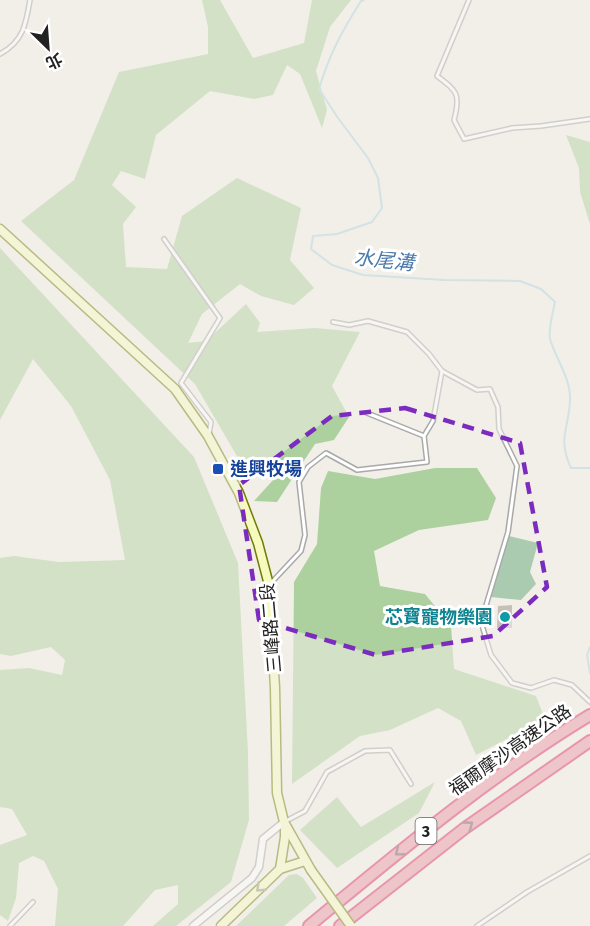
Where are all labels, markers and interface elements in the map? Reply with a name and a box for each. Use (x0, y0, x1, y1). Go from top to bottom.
north arrow (18, 18, 78, 78)
text: 北 (43, 49, 65, 73)
water label: 水尾溝 (353, 245, 418, 275)
place label: 進興牧場 (230, 458, 302, 480)
marker: 進興牧場 (211, 462, 225, 476)
street label: 三峰路二段 (256, 582, 286, 674)
place label: 芯寶寵物樂園 (385, 606, 493, 628)
marker: 芯寶寵物樂園 (498, 610, 512, 624)
street label: 福爾摩沙高速公路 (445, 700, 575, 800)
road number: 3 (416, 818, 436, 844)
one-way arrow (462, 821, 473, 832)
one-way arrow (395, 845, 406, 856)
one-way arrow (256, 881, 267, 892)

